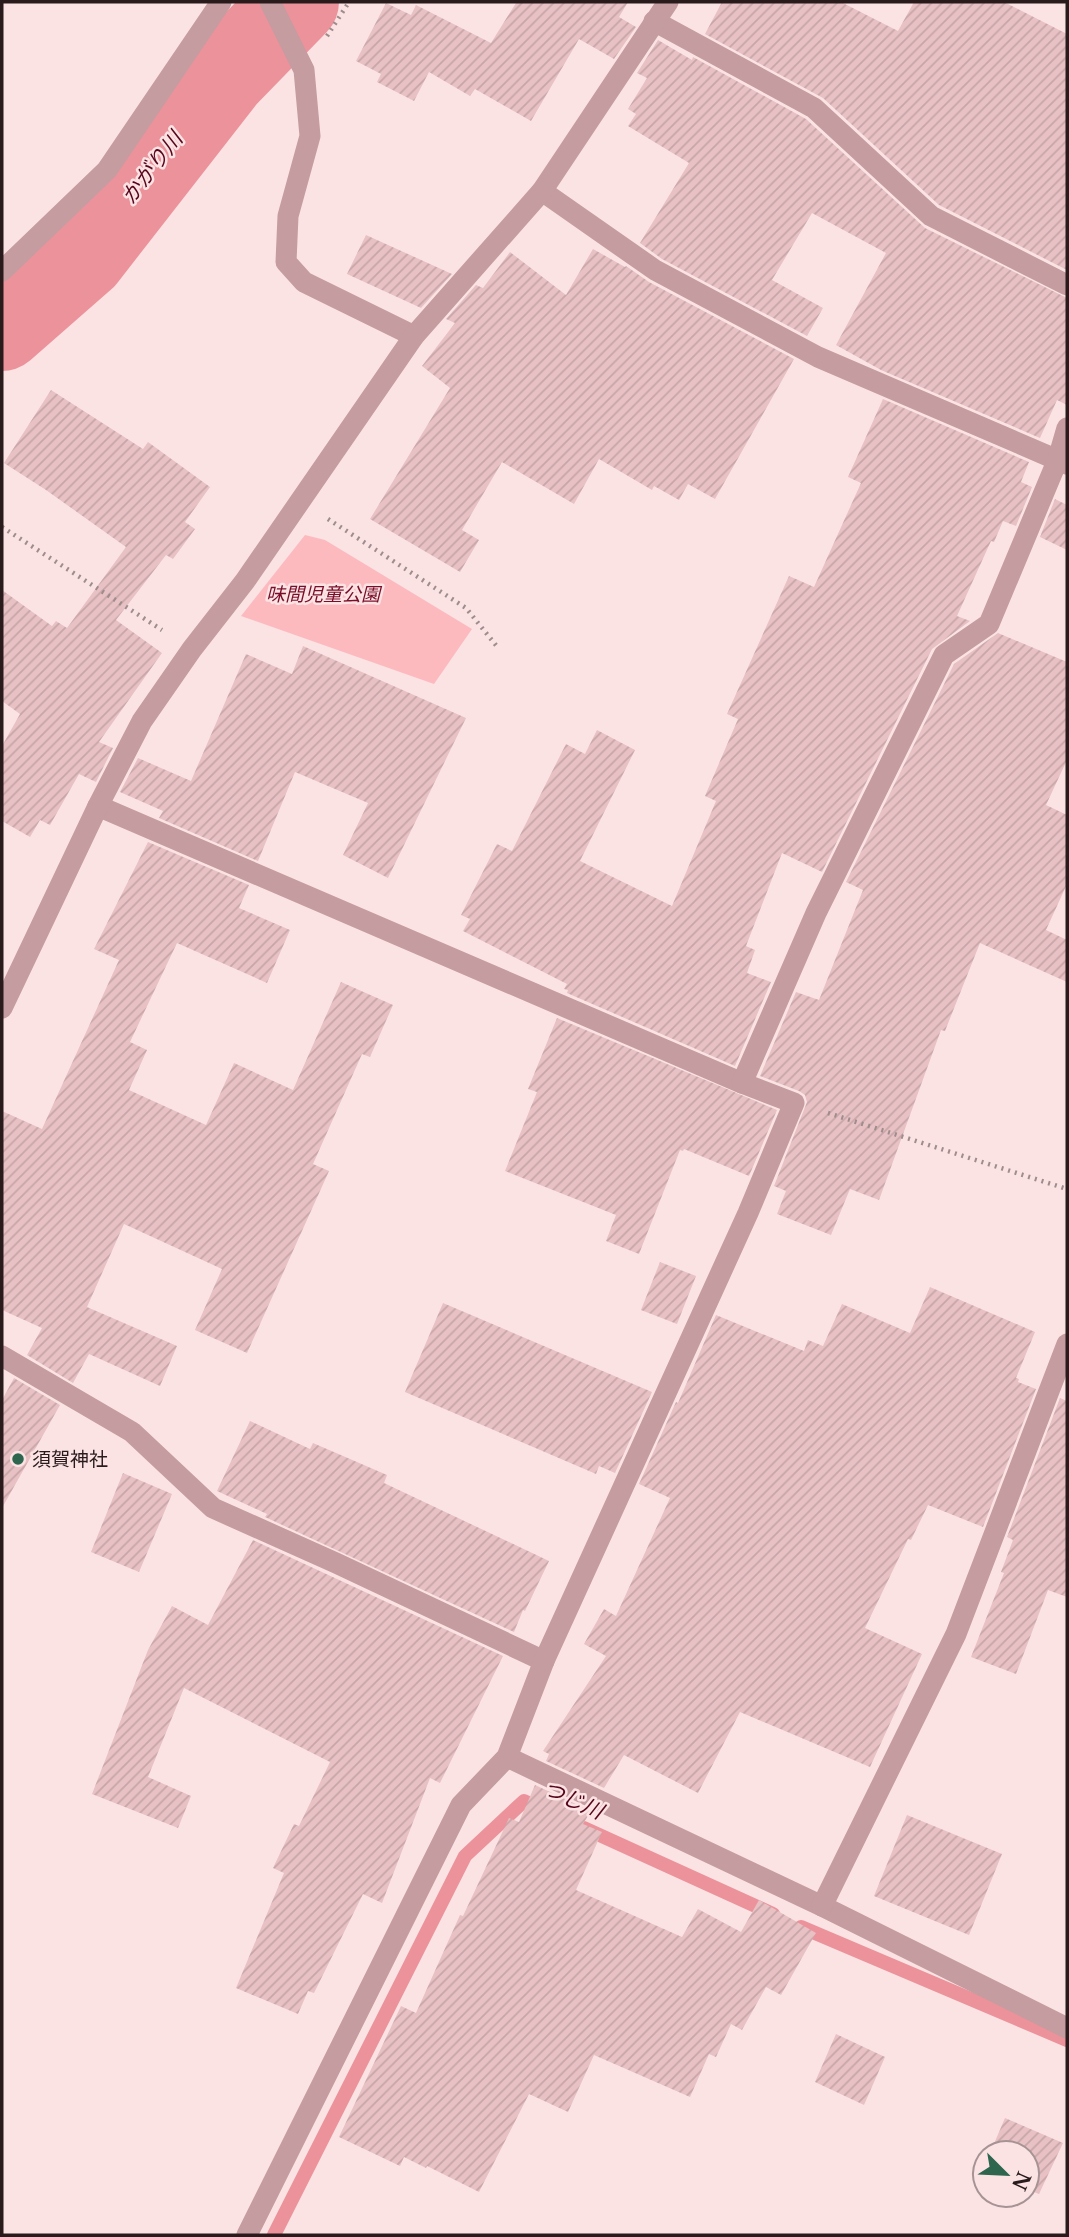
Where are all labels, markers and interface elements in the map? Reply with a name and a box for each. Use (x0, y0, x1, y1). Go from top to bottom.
water label: かがり川 (116, 125, 189, 209)
park label: 味間児童公園 (266, 583, 383, 606)
place label: 須賀神社 (32, 1448, 108, 1471)
marker: 須賀神社 (10, 1451, 26, 1467)
water label: つじ川 (539, 1775, 609, 1826)
north arrow (971, 2139, 1041, 2209)
text: N (1007, 2168, 1035, 2194)

